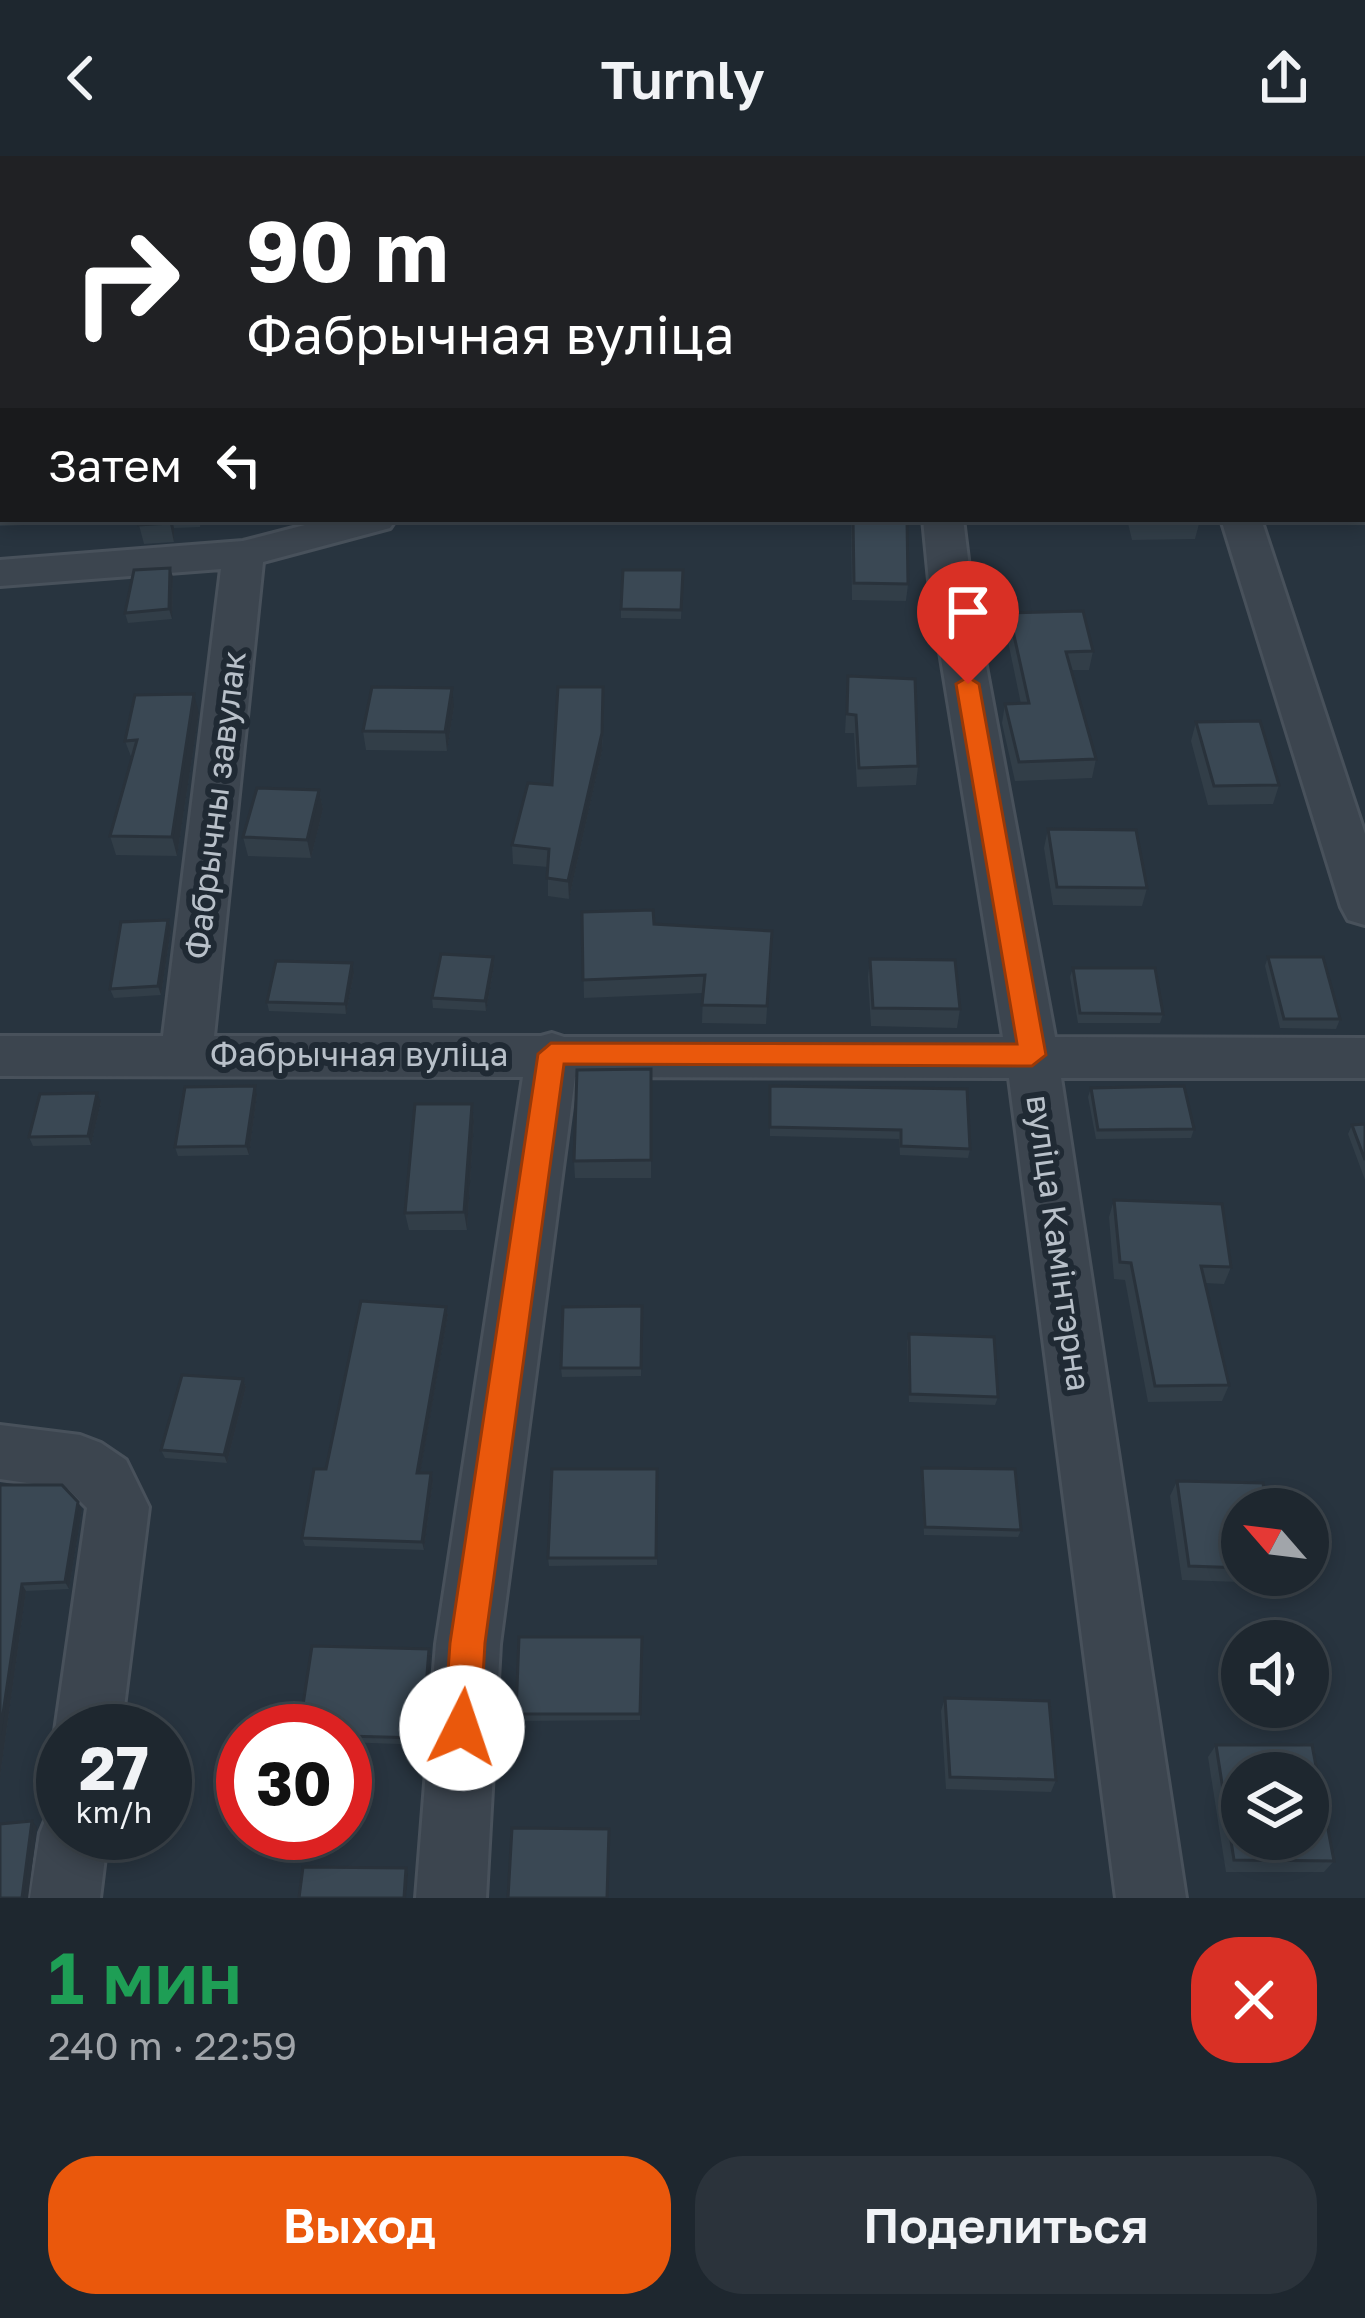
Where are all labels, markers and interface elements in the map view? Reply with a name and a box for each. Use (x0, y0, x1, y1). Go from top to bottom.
icon: back (48, 45, 114, 111)
icon: share (1251, 45, 1317, 111)
text: Turnly (600, 46, 765, 111)
text: 90 m (246, 200, 448, 300)
icon: right (48, 204, 204, 360)
text: Фабрычная вуліца (246, 301, 735, 366)
icon: left (206, 432, 272, 498)
text: Затем (48, 438, 182, 492)
pin (917, 561, 1019, 684)
icon: arrive (935, 579, 1001, 645)
street label: Фабрычны завулак (176, 648, 253, 961)
street label: Фабрычная вуліца (210, 1034, 508, 1073)
street label: вуліца Камінтэрна (1019, 1092, 1100, 1394)
north arrow (1221, 1488, 1329, 1596)
map controls (1221, 1488, 1329, 1860)
button: sound (1221, 1620, 1329, 1728)
position arrow (399, 1665, 525, 1791)
speed limit sign: 30 (216, 1704, 372, 1860)
text: 27 (79, 1731, 149, 1803)
button: layers (1221, 1752, 1329, 1860)
text: km/h (76, 1794, 152, 1830)
text: 1 мин (48, 1933, 242, 2020)
button: close (1191, 1937, 1317, 2063)
text: 240 m · 22:59 (48, 2022, 297, 2069)
button: Выход (48, 2156, 671, 2294)
button: Поделиться (695, 2156, 1317, 2294)

